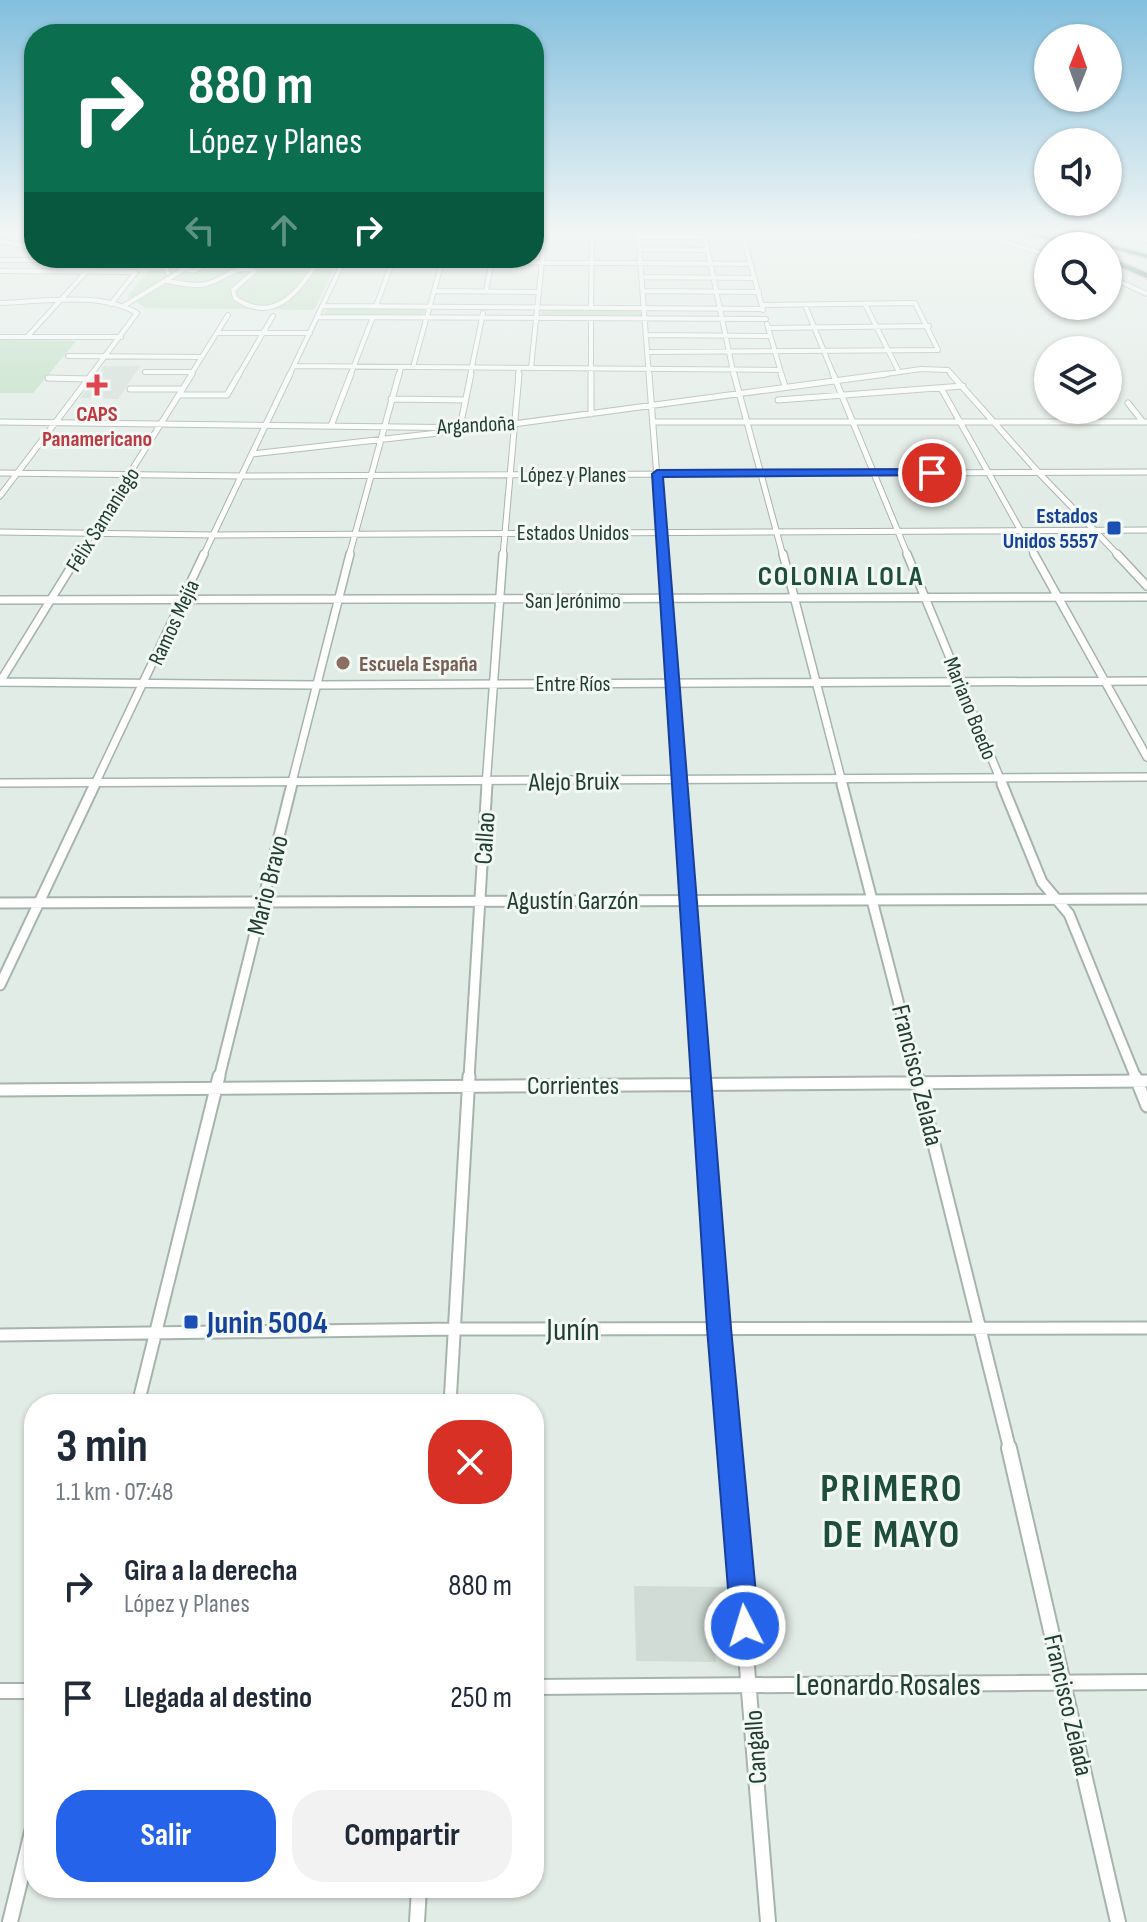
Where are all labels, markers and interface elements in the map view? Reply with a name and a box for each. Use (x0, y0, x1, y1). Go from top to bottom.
north arrow (1034, 24, 1122, 112)
map controls (1034, 24, 1122, 424)
text: 880 m (188, 53, 313, 120)
icon: right (56, 56, 160, 160)
text: López y Planes (188, 121, 362, 164)
button: sound (1034, 128, 1122, 216)
icon: left (178, 208, 222, 252)
icon: ahead (262, 208, 306, 252)
icon: right (346, 208, 390, 252)
button: search (1034, 232, 1122, 320)
button: layers (1034, 336, 1122, 424)
marker: CAPS Panamericano (86, 374, 108, 396)
place label: CAPS Panamericano (42, 401, 152, 453)
street label: Argandoña (435, 410, 516, 441)
pin (898, 439, 966, 507)
icon: arrive (910, 451, 954, 495)
street label: López y Planes (520, 462, 626, 489)
street label: Félix Samaniego (61, 463, 146, 577)
place label: Estados Unidos 5557 (1003, 503, 1098, 555)
marker: Estados Unidos 5557 (1105, 519, 1123, 537)
street label: Estados Unidos (517, 520, 629, 547)
district label: COLONIA LOLA (758, 560, 924, 593)
street label: Ramos Mejía (143, 576, 206, 670)
street label: San Jerónimo (525, 588, 621, 615)
place label: Escuela España (359, 651, 477, 678)
street label: Mariano Boedo (937, 653, 1002, 764)
marker: Escuela España (334, 654, 352, 672)
street label: Entre Ríos (536, 671, 611, 698)
street label: Alejo Bruix (527, 766, 620, 799)
street label: Callao (468, 811, 503, 865)
street label: Mario Bravo (241, 832, 296, 938)
street label: Agustín Garzón (506, 886, 639, 917)
street label: Francisco Zelada (884, 1002, 949, 1149)
street label: Corrientes (527, 1071, 619, 1102)
place label: Junin 5004 (206, 1304, 328, 1343)
street label: Junín (545, 1311, 600, 1350)
marker: Junin 5004 (182, 1313, 200, 1331)
text: 3 min (56, 1418, 148, 1475)
button: close (428, 1420, 512, 1504)
district label: PRIMERO DE MAYO (820, 1465, 964, 1559)
text: 1.1 km · 07:48 (56, 1477, 173, 1508)
text: Gira a la derecha (124, 1553, 298, 1589)
icon: right (56, 1564, 100, 1608)
text: 880 m (448, 1568, 512, 1604)
position arrow (703, 1584, 787, 1668)
text: López y Planes (124, 1589, 250, 1620)
street label: Francisco Zelada (1036, 1632, 1099, 1779)
street label: Leonardo Rosales (795, 1666, 981, 1705)
icon: arrive (56, 1676, 100, 1720)
text: Llegada al destino (124, 1680, 312, 1716)
text: 250 m (450, 1680, 512, 1716)
street label: Cangallo (738, 1709, 775, 1785)
button: Salir (56, 1790, 276, 1882)
button: Compartir (292, 1790, 512, 1882)

